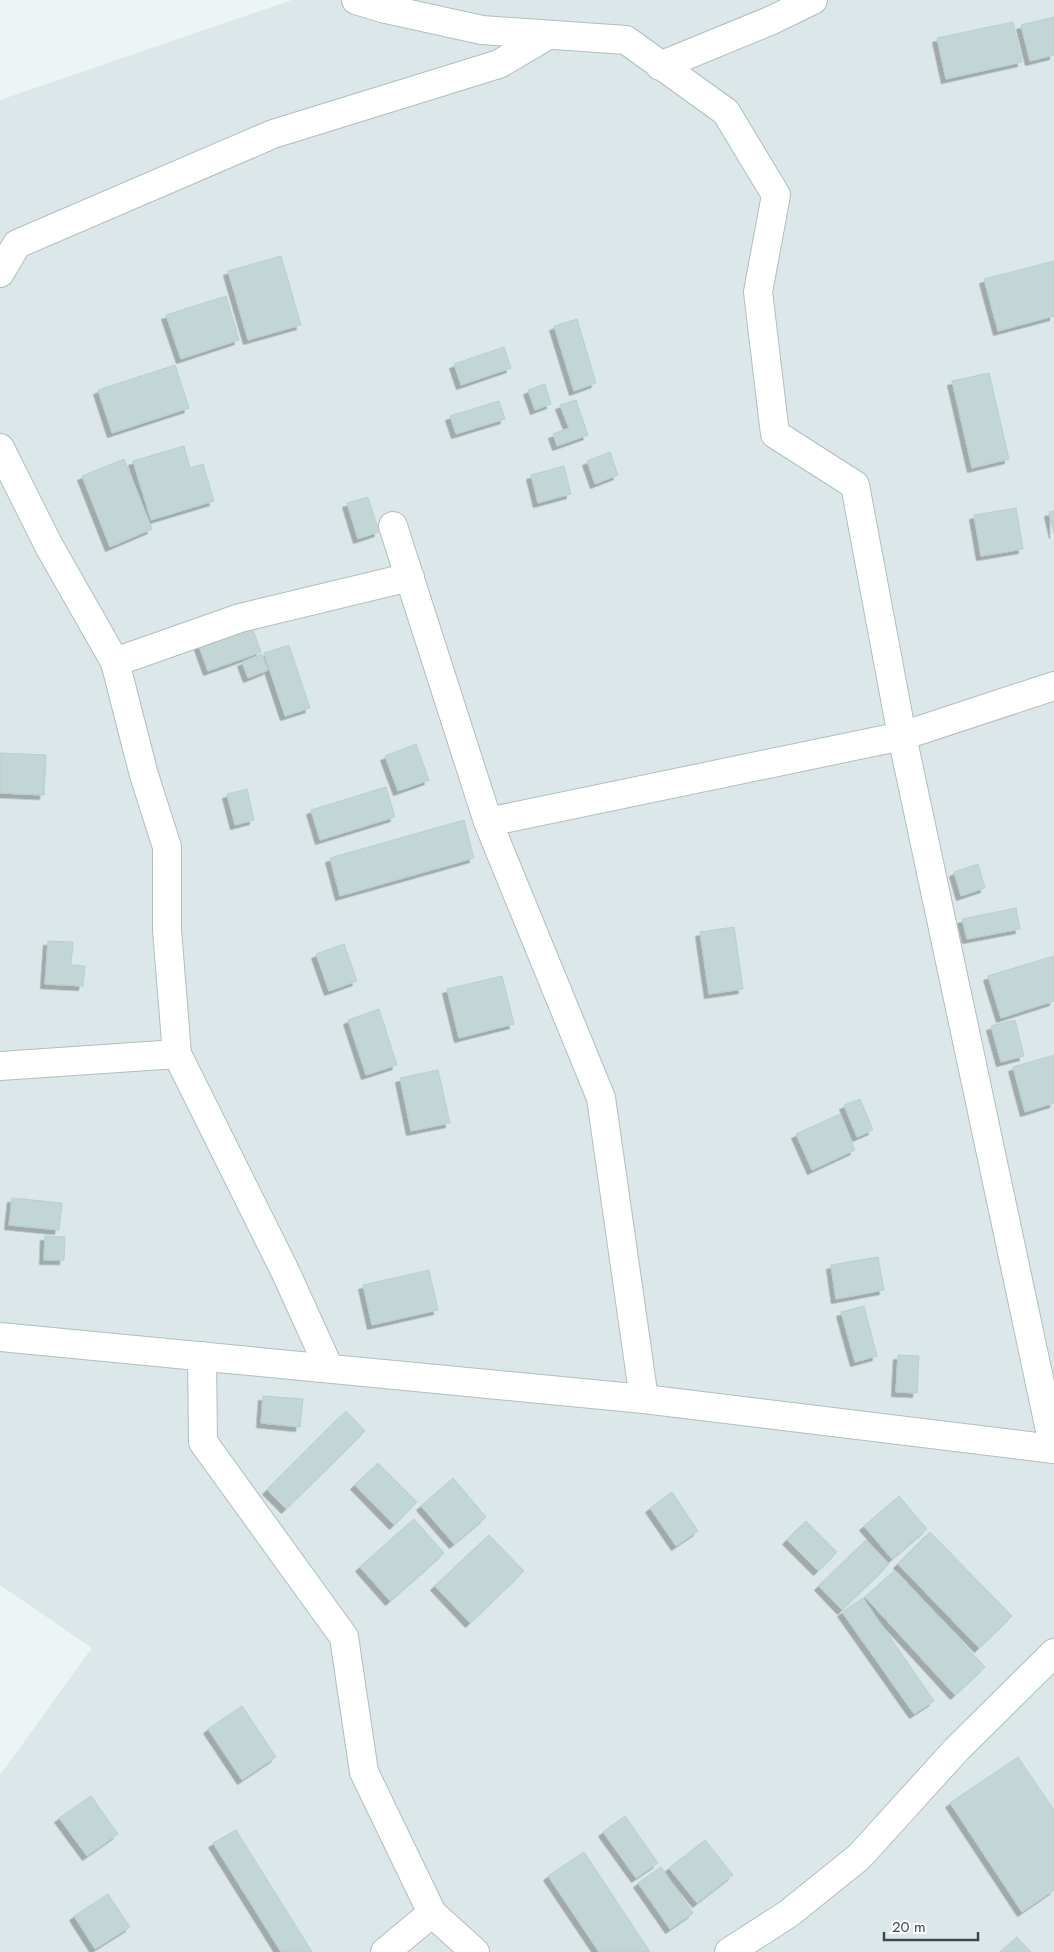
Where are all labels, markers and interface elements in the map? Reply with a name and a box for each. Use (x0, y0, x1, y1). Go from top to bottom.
scale bar (884, 1910, 978, 1942)
text: 20 m (892, 1916, 926, 1938)

